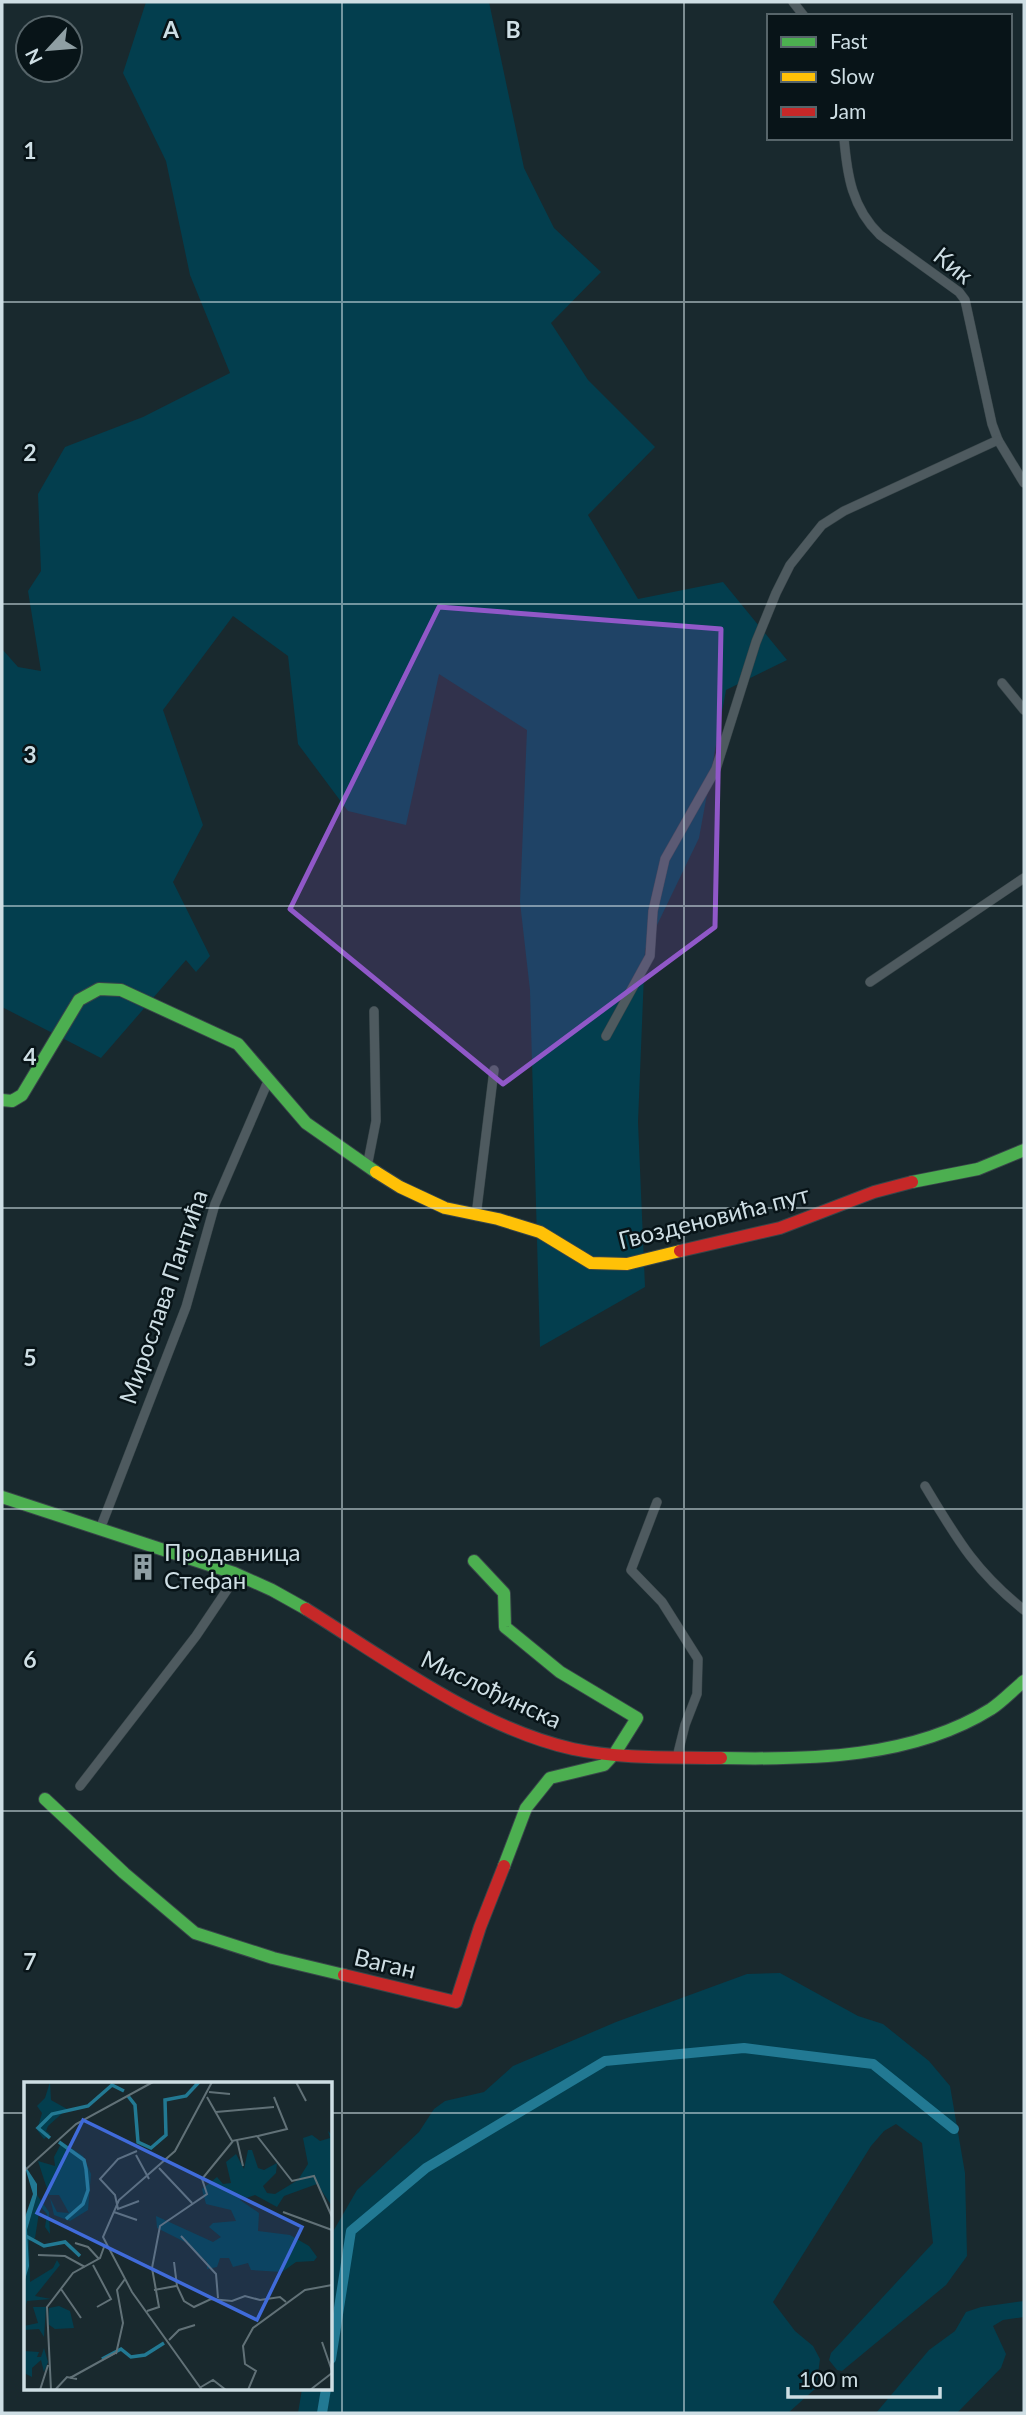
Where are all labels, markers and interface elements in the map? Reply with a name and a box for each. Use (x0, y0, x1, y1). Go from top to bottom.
north arrow (14, 14, 84, 84)
legend (767, 14, 1012, 140)
text: A (162, 15, 180, 43)
text: B (505, 15, 521, 43)
text: Fast (830, 28, 868, 53)
text: N (20, 45, 47, 68)
text: Slow (830, 63, 875, 88)
text: Jam (830, 98, 866, 123)
text: 1 (23, 136, 37, 164)
street label: Кик (928, 240, 980, 290)
text: 2 (23, 438, 37, 466)
text: 3 (23, 740, 37, 768)
text: 4 (23, 1042, 37, 1070)
street label: Гвозденовића пут (615, 1179, 812, 1254)
street label: Мирослава Пантића (112, 1186, 213, 1407)
text: 5 (23, 1343, 37, 1371)
place label: Продавница Стефан (164, 1537, 301, 1594)
building icon: Продавница Стефан (128, 1552, 158, 1582)
street label: Мислођинска (417, 1644, 566, 1734)
text: 6 (23, 1645, 37, 1673)
street label: Ваган (352, 1941, 419, 1984)
text: 7 (23, 1947, 37, 1975)
inset map (24, 2082, 332, 2390)
scale bar (788, 2356, 940, 2400)
text: 100 m (799, 2366, 858, 2391)

